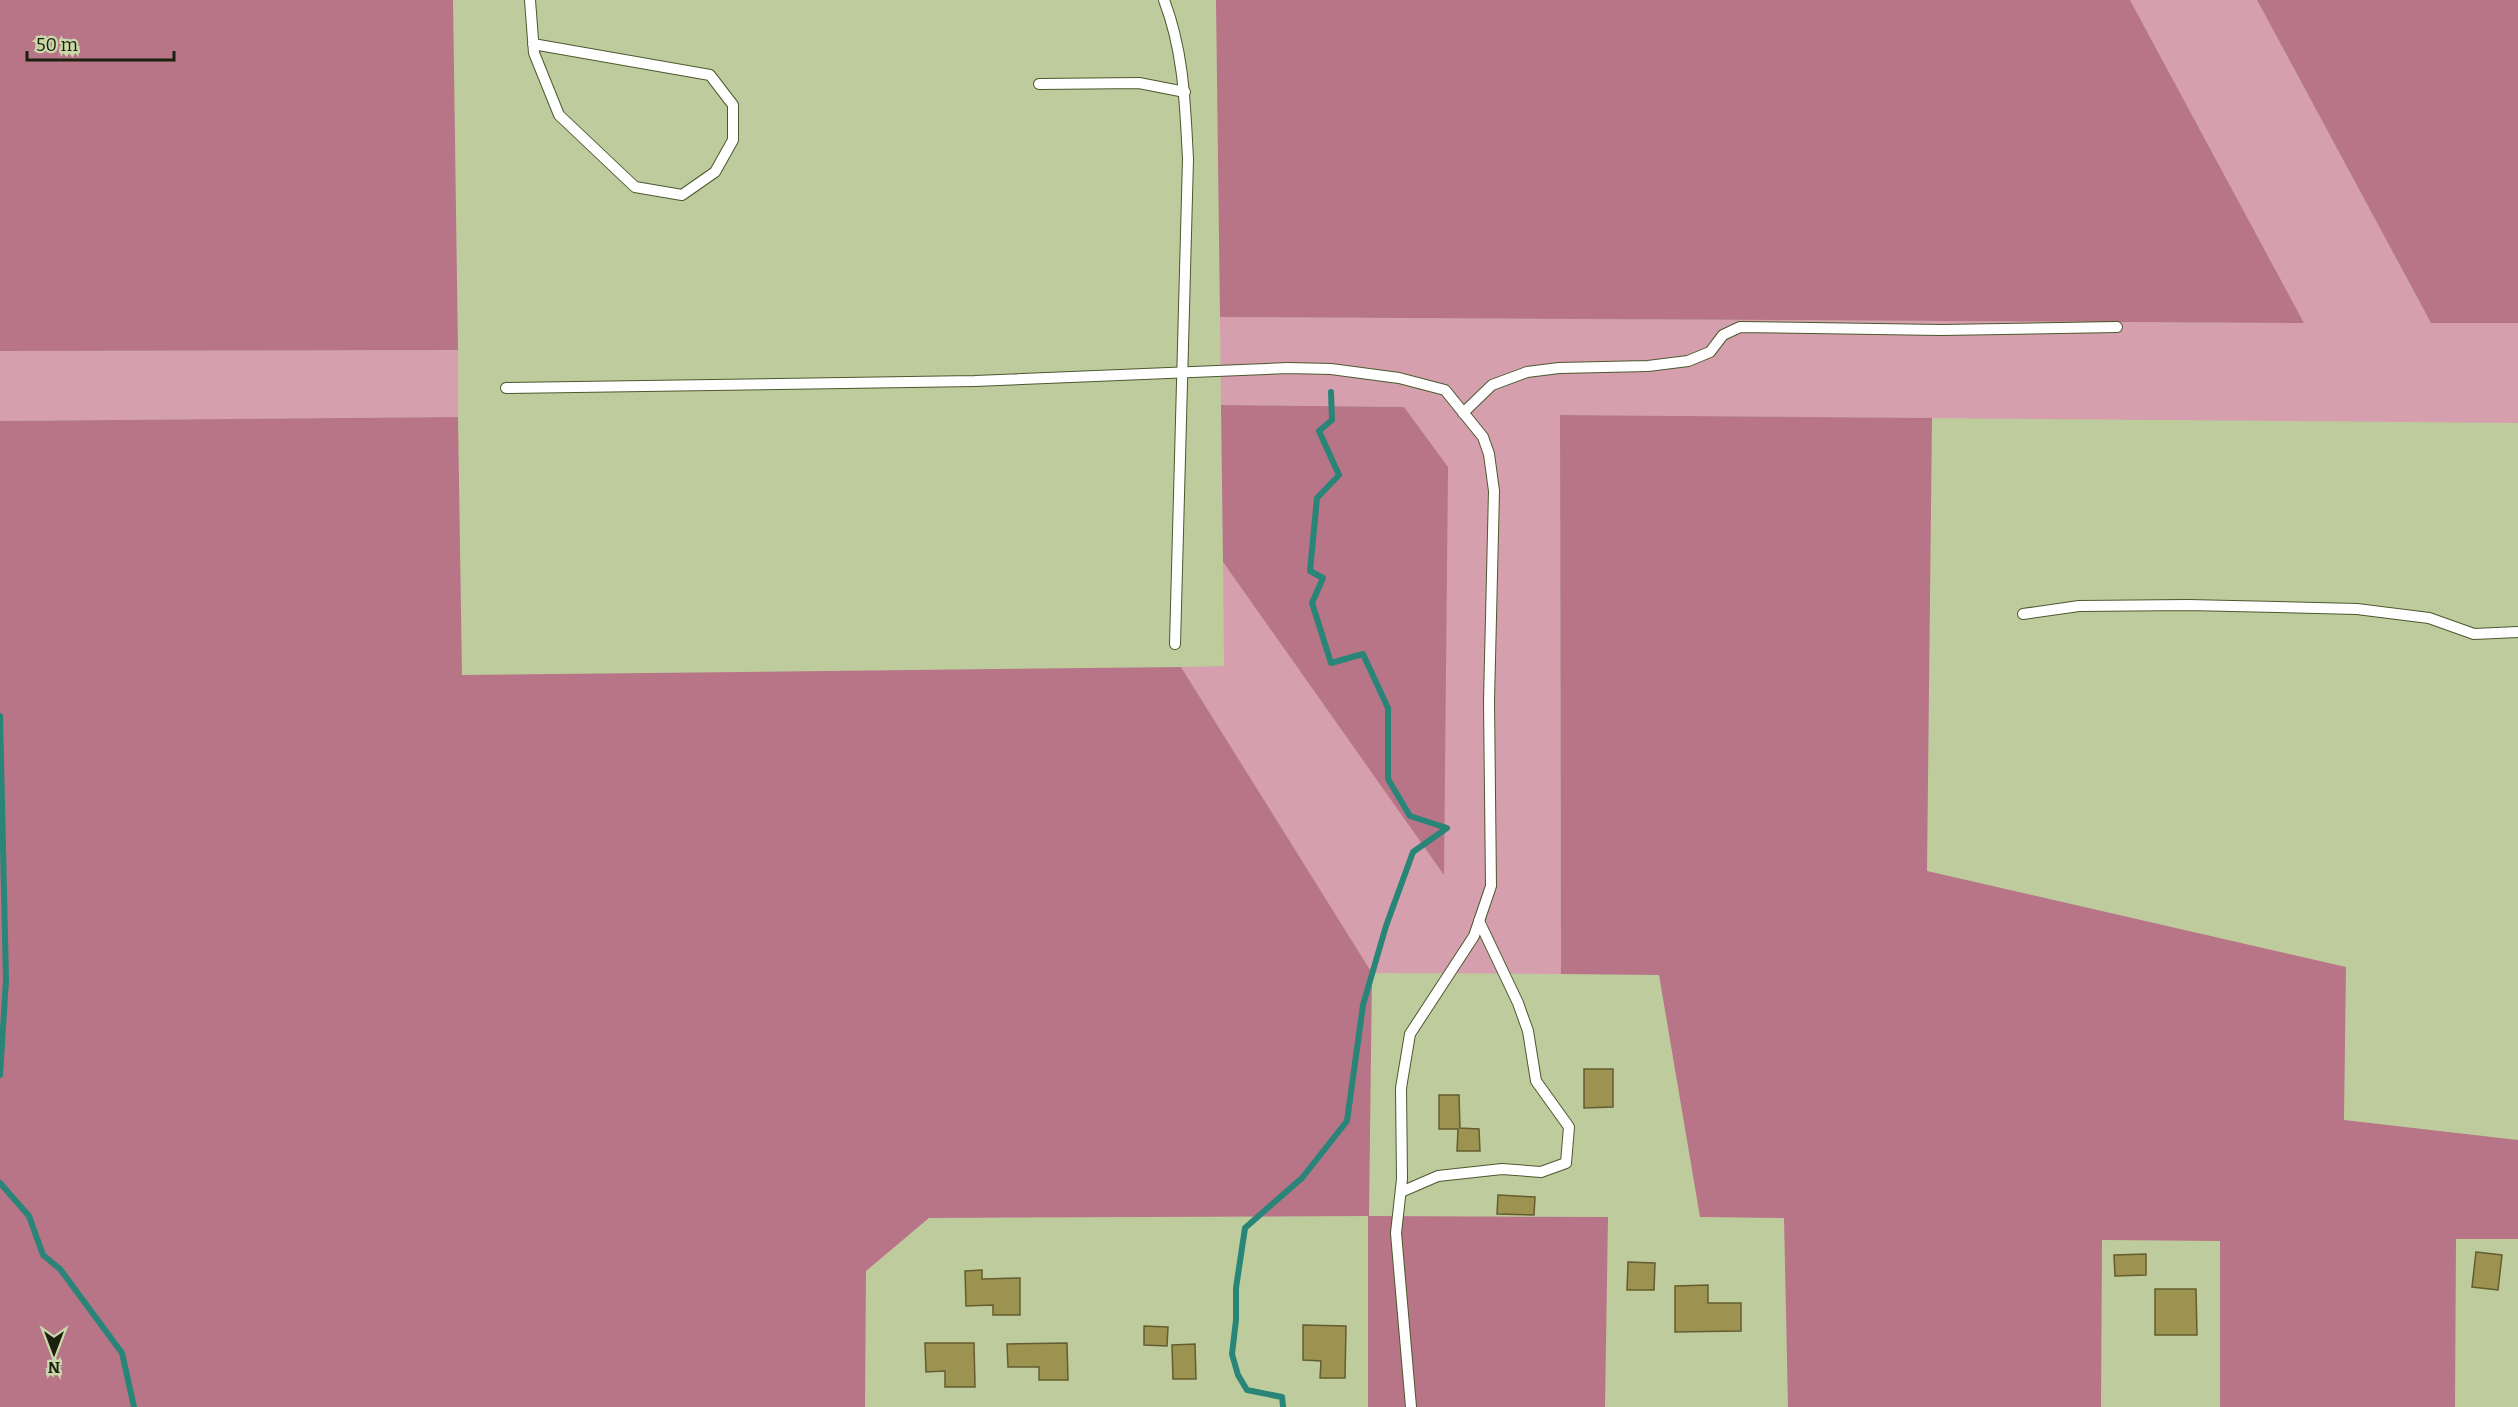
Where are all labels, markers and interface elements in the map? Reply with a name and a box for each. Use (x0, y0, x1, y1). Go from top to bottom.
scale bar (27, 24, 174, 62)
text: 50 m (36, 34, 78, 56)
north arrow (24, 1323, 84, 1383)
text: N (48, 1358, 60, 1377)

